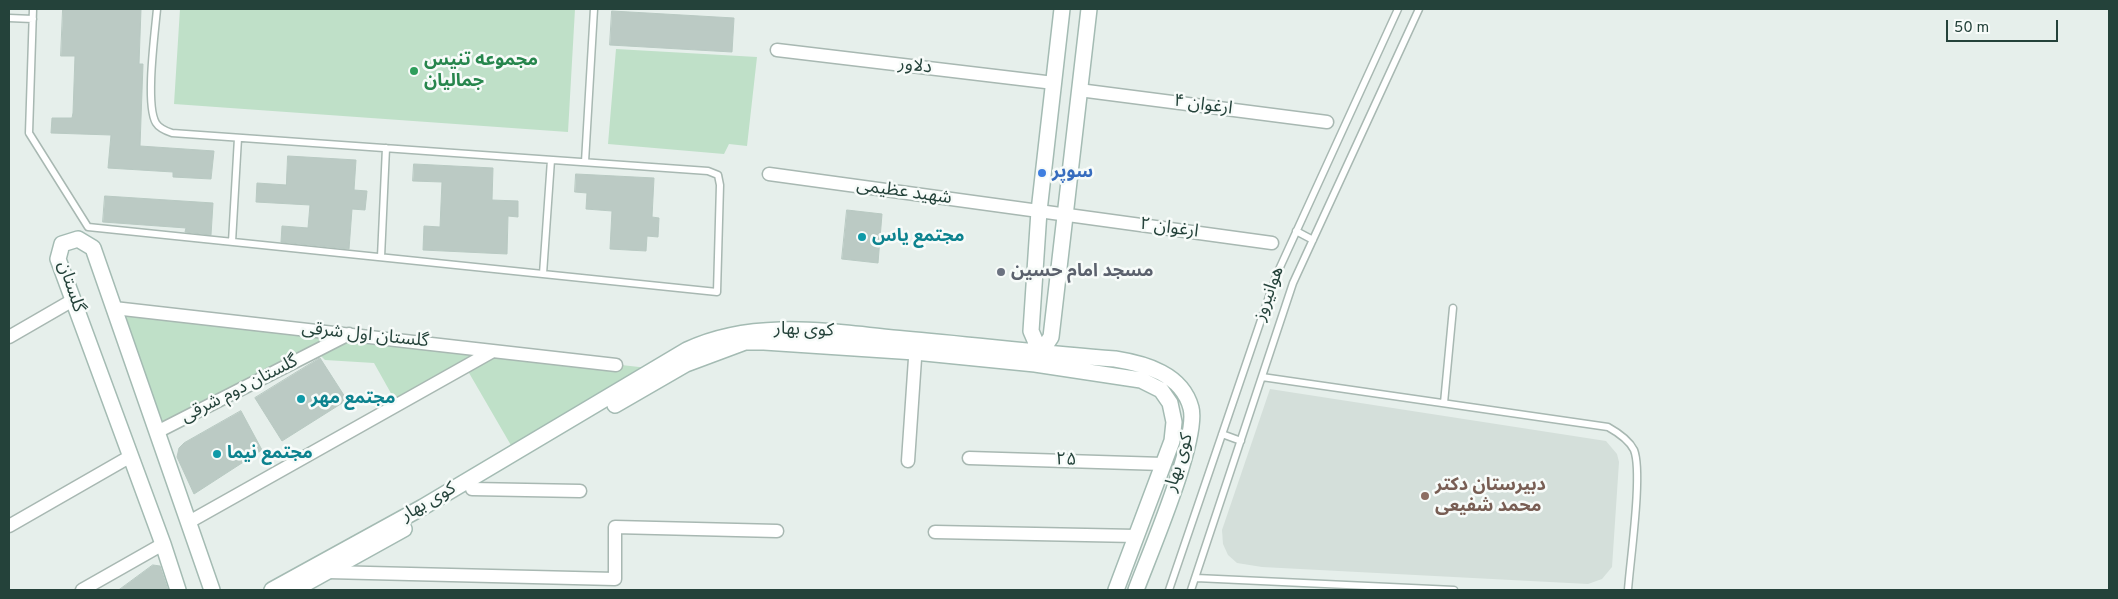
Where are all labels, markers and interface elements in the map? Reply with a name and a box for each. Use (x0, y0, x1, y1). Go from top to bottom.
scale bar (1948, 10, 2060, 42)
text: 50 m (1954, 19, 1989, 38)
place label: مجموعه تنیس جمالیان (424, 50, 538, 92)
street label: دلاور (897, 54, 933, 80)
marker: مجموعه تنیس جمالیان (408, 65, 420, 77)
street label: ارغوان ۴ (1172, 91, 1234, 121)
place label: سوپر (1052, 162, 1093, 184)
marker: سوپر (1036, 167, 1048, 179)
street label: شهید عظیمی (855, 176, 953, 210)
street label: ارغوان ۲ (1138, 214, 1200, 244)
place label: مجتمع یاس (872, 226, 964, 248)
marker: مجتمع یاس (856, 231, 868, 243)
street label: گلستان (52, 259, 88, 315)
place label: مسجد امام حسین (1011, 261, 1153, 283)
street label: هوانیروز (1250, 264, 1290, 324)
marker: مسجد امام حسین (995, 266, 1007, 278)
street label: گلستان اول شرقی (300, 319, 430, 353)
street label: کوی بهار (774, 319, 834, 343)
street label: گلستان دوم شرقی (178, 351, 302, 429)
place label: مجتمع مهر (311, 388, 395, 410)
marker: مجتمع مهر (295, 393, 307, 405)
street label: کوی بهار (1161, 431, 1199, 495)
place label: مجتمع نیما (227, 443, 313, 465)
marker: مجتمع نیما (211, 448, 223, 460)
street label: ۲۵ (1055, 450, 1077, 472)
place label: دبیرستان دکتر محمد شفیعی (1435, 475, 1546, 518)
street label: کوی بهار (398, 479, 460, 527)
marker: دبیرستان دکتر محمد شفیعی (1419, 490, 1431, 502)

